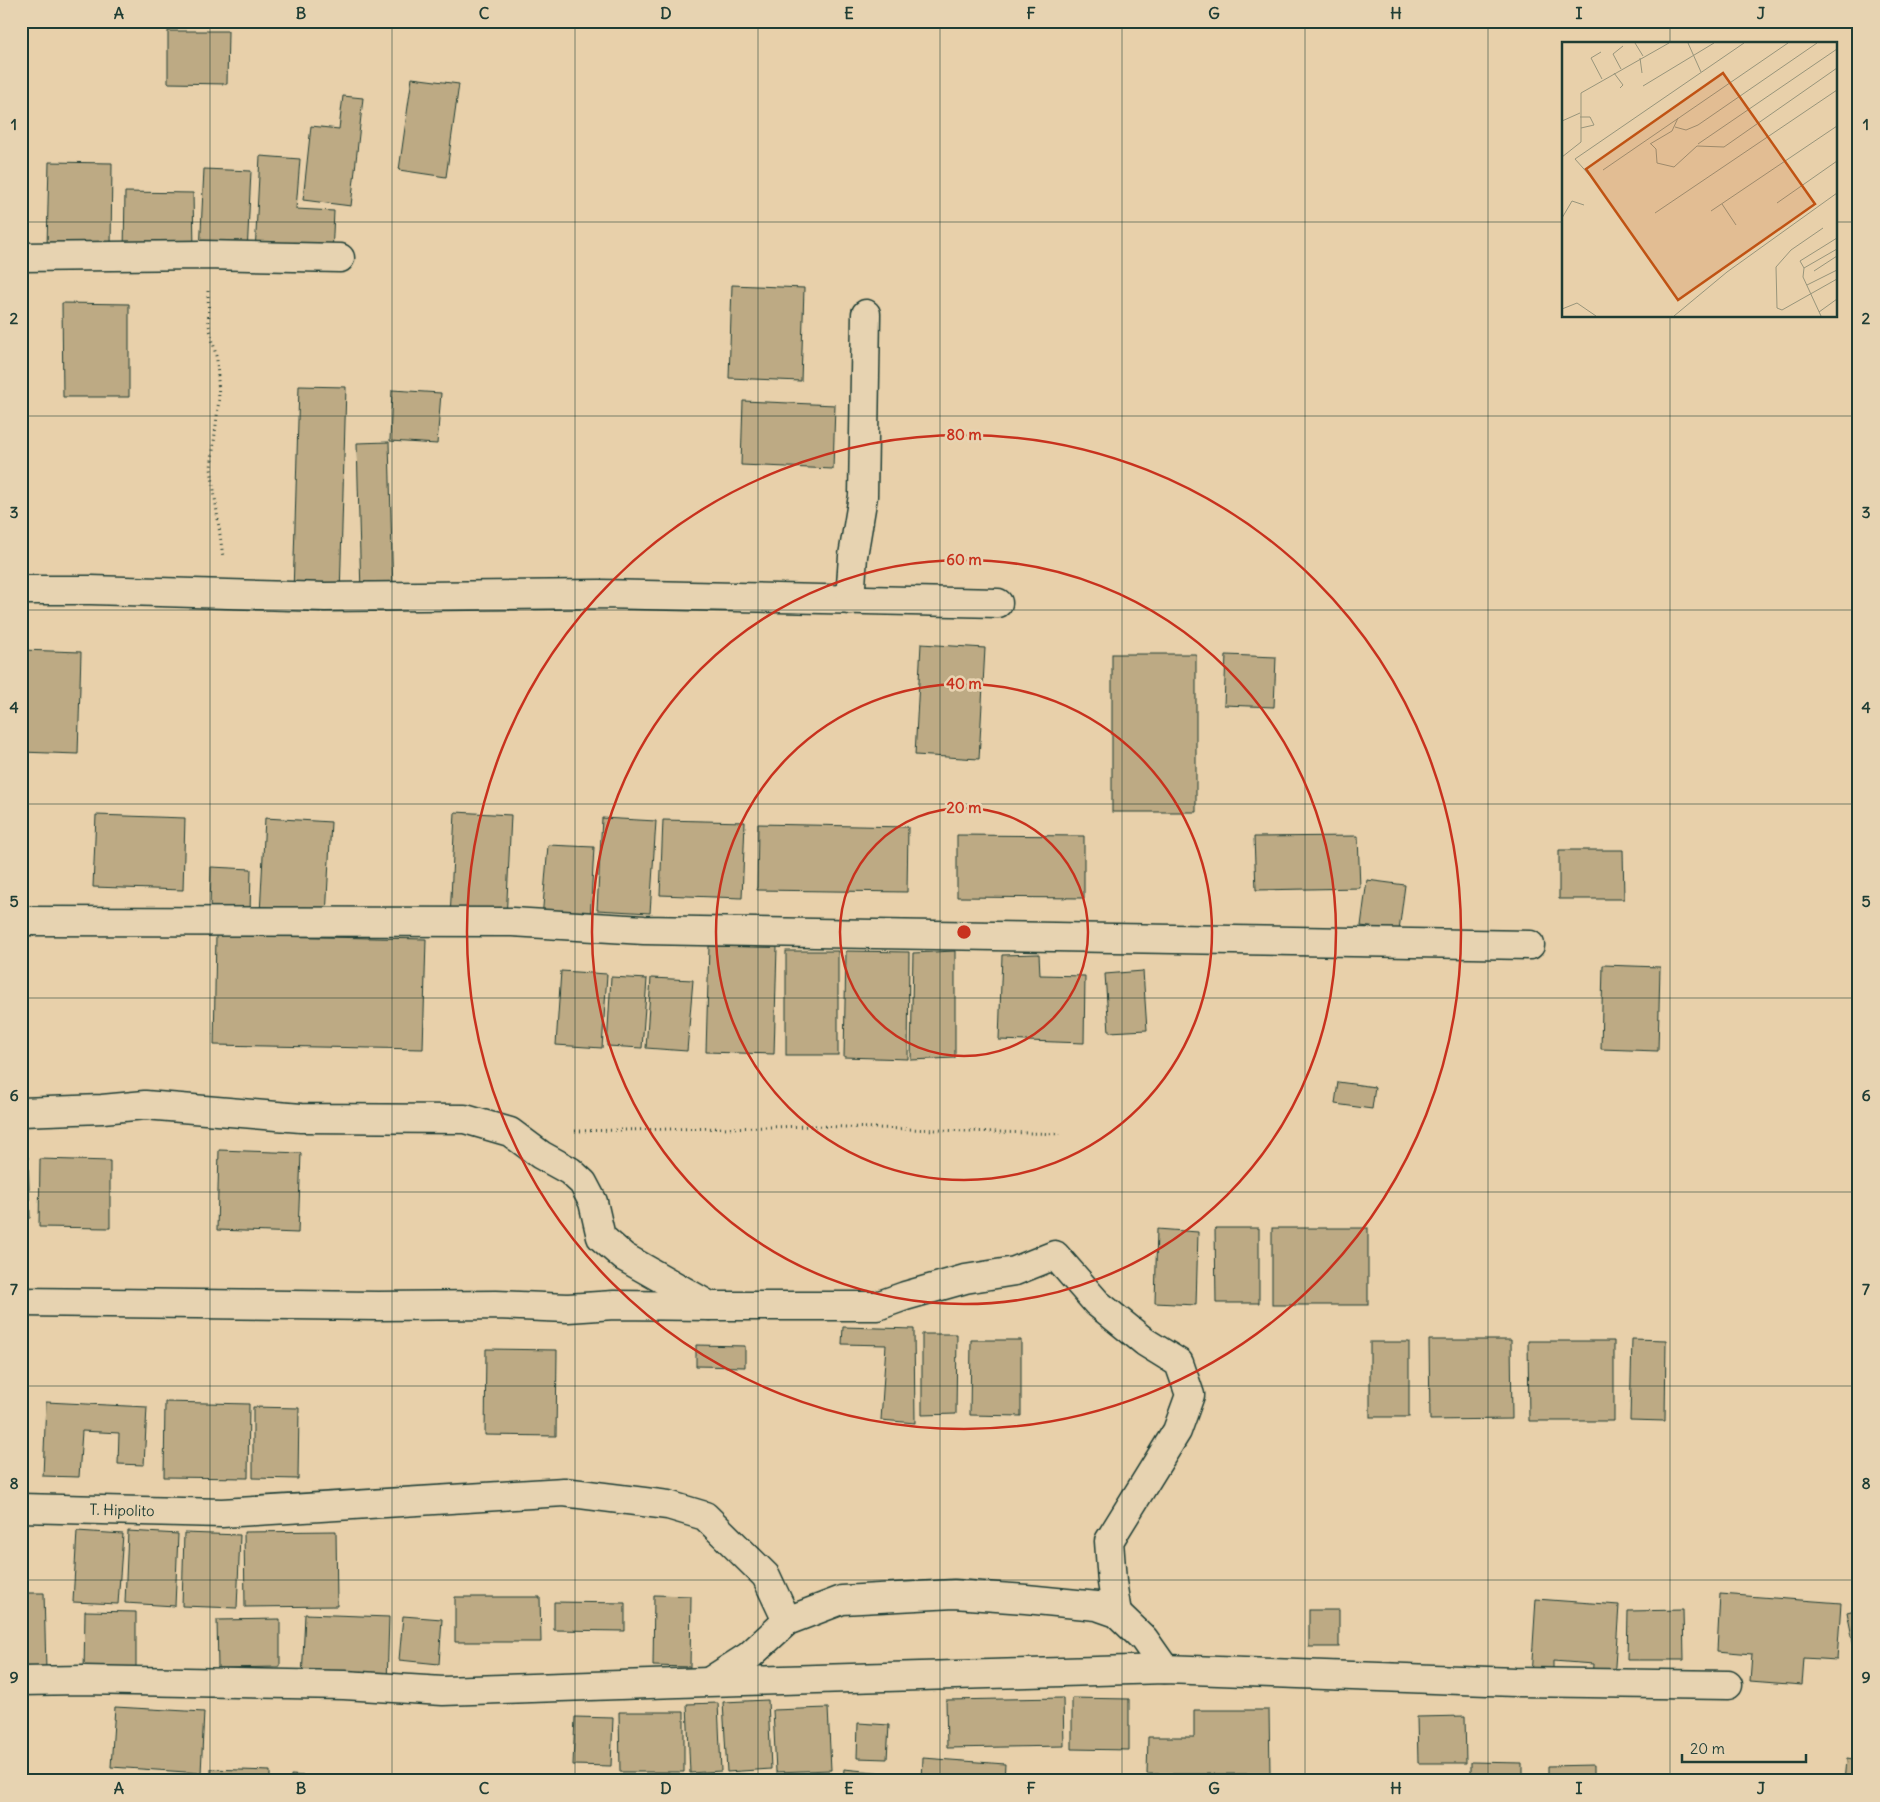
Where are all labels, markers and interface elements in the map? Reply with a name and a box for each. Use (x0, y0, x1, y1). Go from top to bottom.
text: A (114, 3, 124, 23)
text: B (296, 3, 307, 23)
text: C (479, 3, 490, 23)
text: D (660, 3, 672, 23)
text: E (844, 3, 854, 23)
text: F (1026, 3, 1036, 23)
text: G (1208, 3, 1220, 23)
text: H (1390, 3, 1402, 23)
text: I (1576, 3, 1583, 23)
text: J (1757, 3, 1766, 23)
inset map (1562, 42, 1838, 318)
text: 1 (11, 114, 17, 134)
text: 1 (1863, 114, 1869, 134)
text: 2 (10, 308, 19, 328)
text: 2 (1862, 308, 1871, 328)
text: 80 m (946, 425, 982, 444)
text: 3 (9, 502, 19, 522)
text: 3 (1861, 502, 1871, 522)
text: 60 m (946, 550, 982, 569)
text: 40 m (946, 674, 982, 693)
text: 4 (9, 697, 19, 717)
text: 4 (1861, 697, 1871, 717)
text: 20 m (947, 798, 981, 817)
text: 5 (9, 891, 19, 911)
text: 5 (1861, 891, 1871, 911)
centre of rings (955, 923, 973, 941)
text: 6 (9, 1085, 19, 1105)
text: 6 (1861, 1085, 1871, 1105)
text: 7 (10, 1279, 18, 1299)
text: 7 (1862, 1279, 1870, 1299)
text: 8 (9, 1473, 19, 1493)
text: 8 (1861, 1473, 1871, 1493)
street label: T. Hipolito (89, 1500, 155, 1520)
text: 9 (9, 1667, 19, 1687)
text: 9 (1861, 1667, 1871, 1687)
scale bar (1682, 1732, 1806, 1764)
text: 20 m (1690, 1739, 1725, 1758)
text: A (114, 1778, 124, 1798)
text: B (296, 1778, 307, 1798)
text: C (479, 1778, 490, 1798)
text: D (660, 1778, 672, 1798)
text: E (844, 1778, 854, 1798)
text: F (1026, 1778, 1036, 1798)
text: G (1208, 1778, 1220, 1798)
text: H (1390, 1778, 1402, 1798)
text: I (1576, 1778, 1583, 1798)
text: J (1757, 1778, 1766, 1798)

